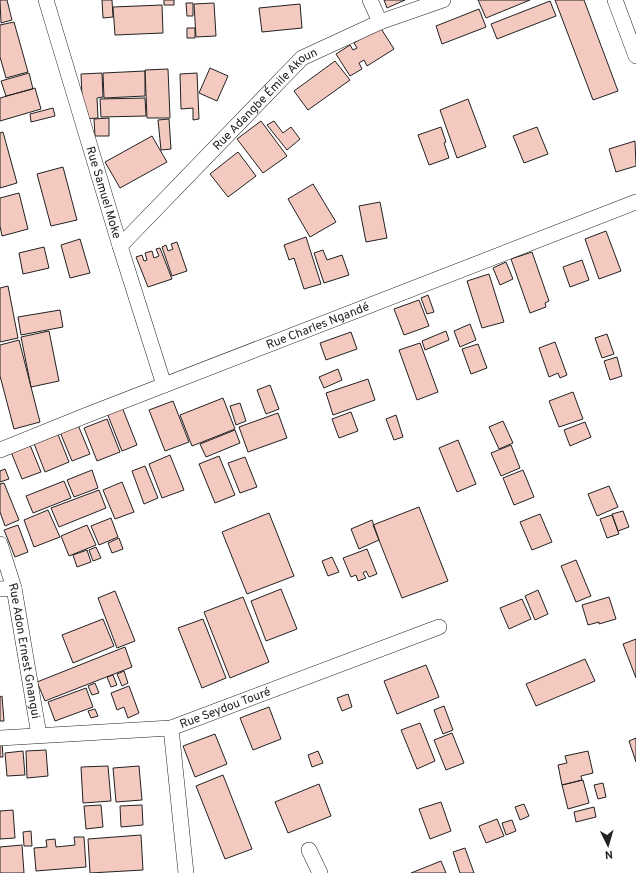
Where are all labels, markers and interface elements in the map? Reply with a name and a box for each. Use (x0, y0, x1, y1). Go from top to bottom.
street label: Rue Adangbe Émile Akoun (210, 45, 320, 154)
street label: Rue Samuel Moke (82, 145, 124, 241)
street label: Rue Charles Ngandé (264, 299, 372, 354)
street label: Rue Adon Ernest Gnangui (4, 581, 43, 720)
street label: Rue Seydou Touré (178, 684, 273, 733)
north arrow (588, 825, 628, 865)
text: N (604, 847, 613, 861)

